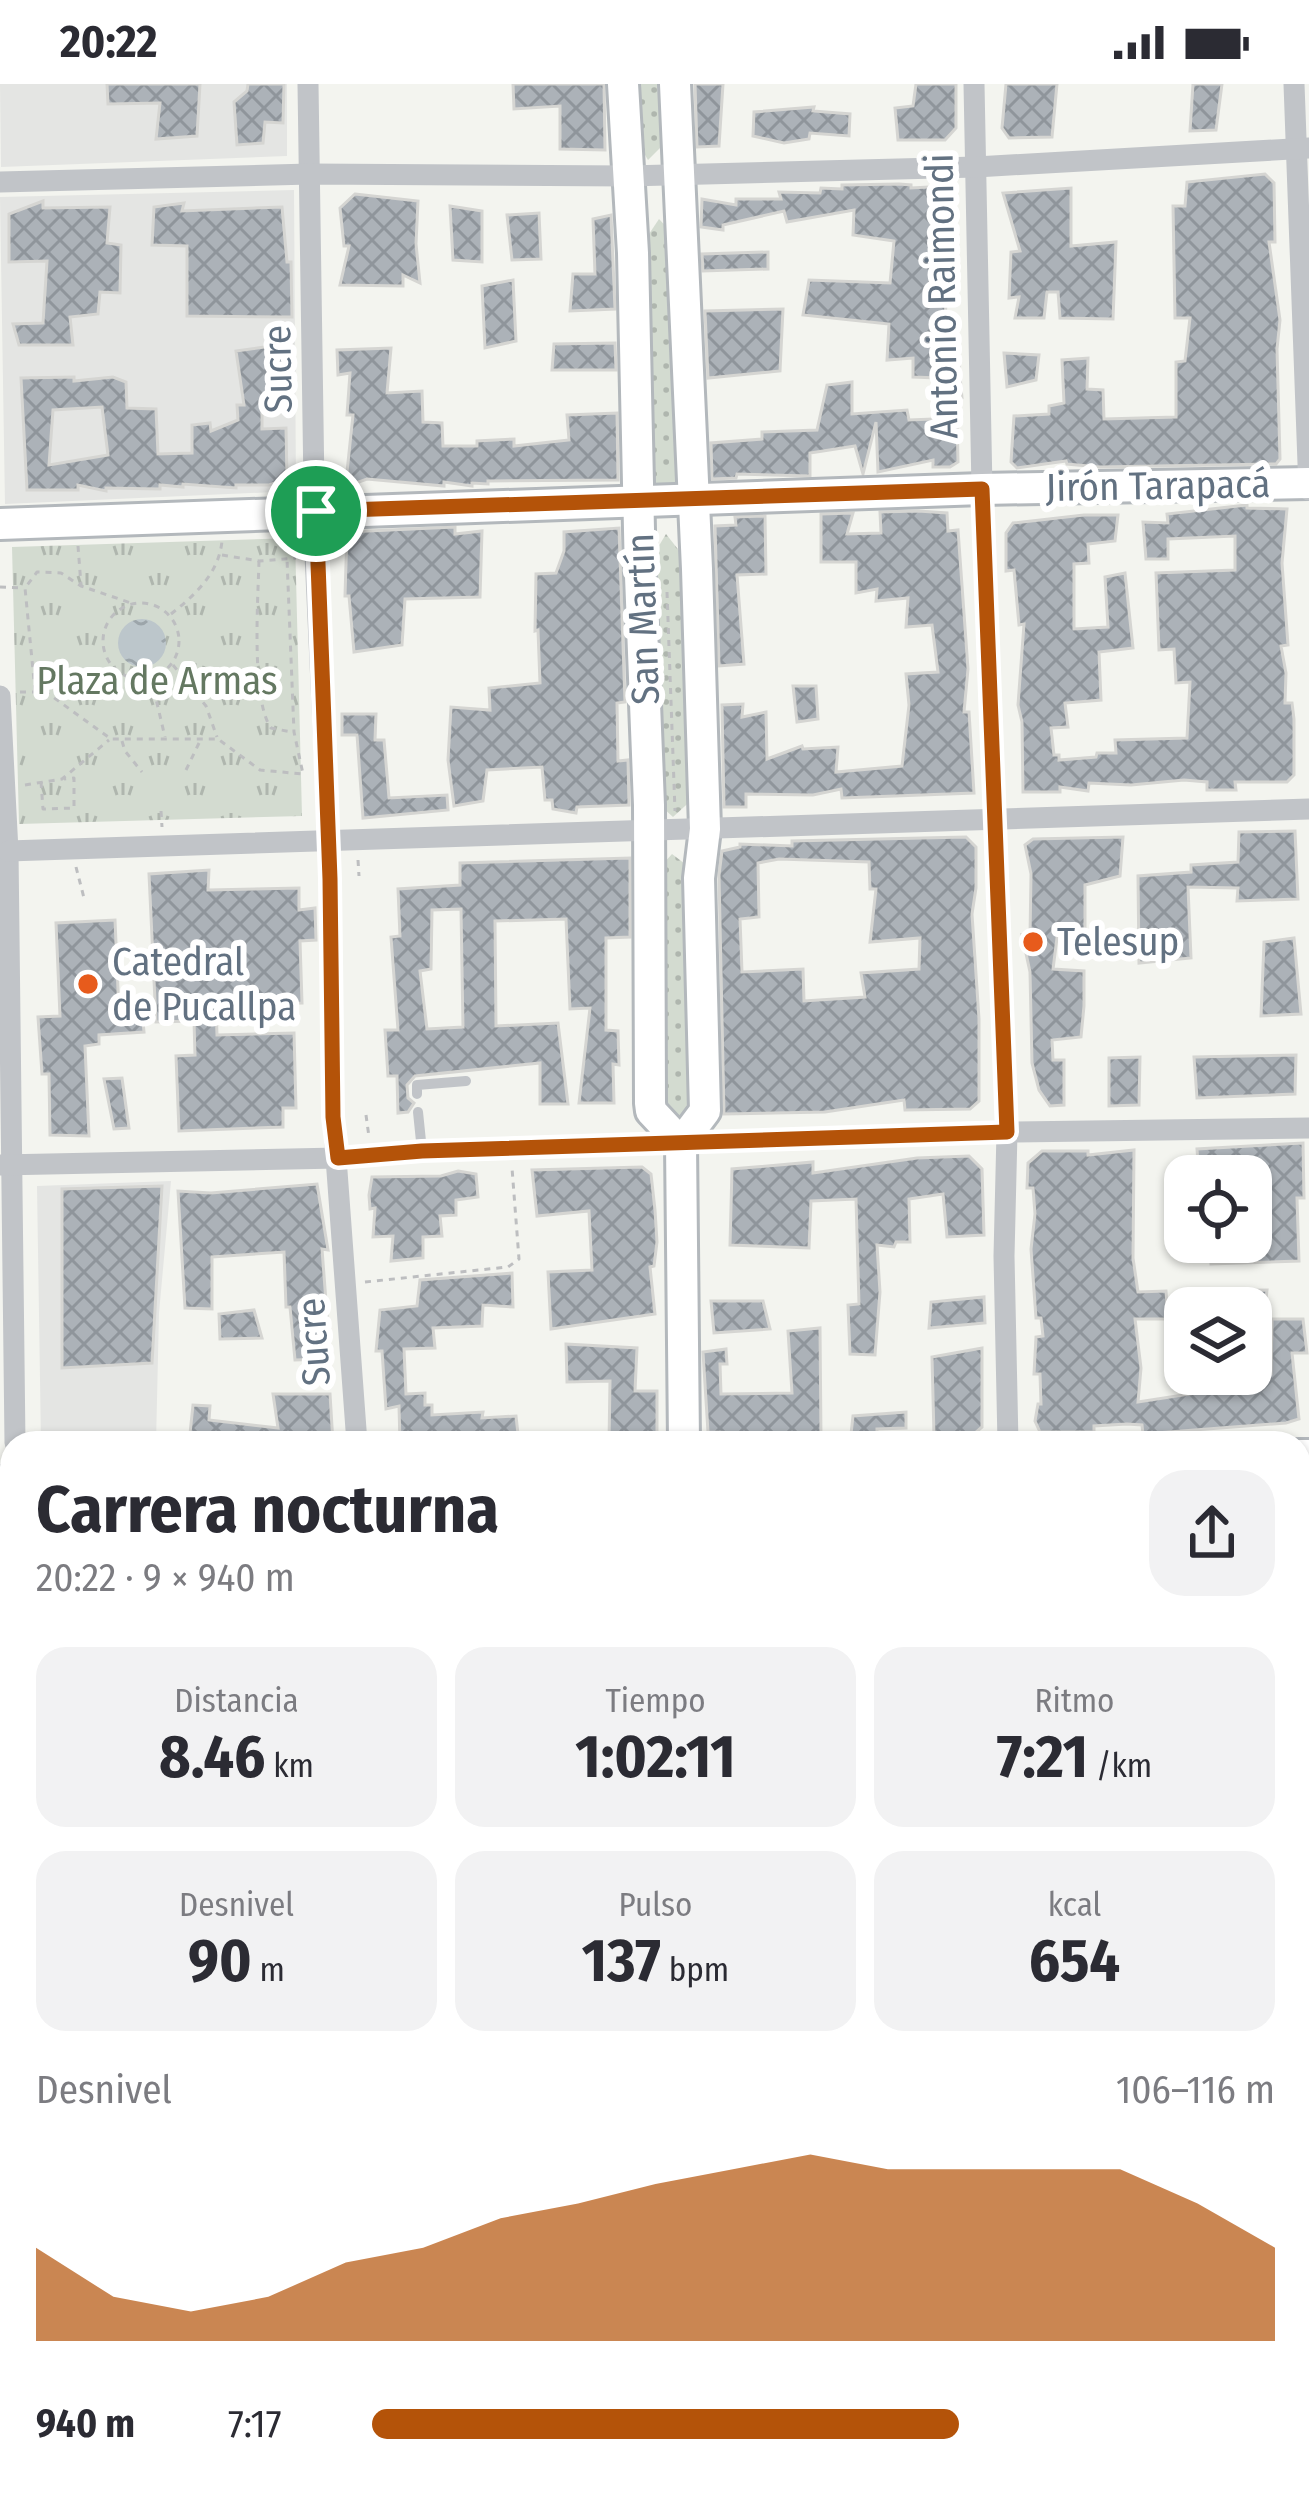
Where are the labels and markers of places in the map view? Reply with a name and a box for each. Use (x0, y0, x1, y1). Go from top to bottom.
pin (265, 460, 367, 562)
place label: Telesup (1057, 919, 1179, 965)
marker: Telesup (1020, 929, 1046, 955)
place label: Catedral de Pucallpa (112, 939, 296, 1030)
marker: Catedral de Pucallpa (75, 971, 101, 997)

